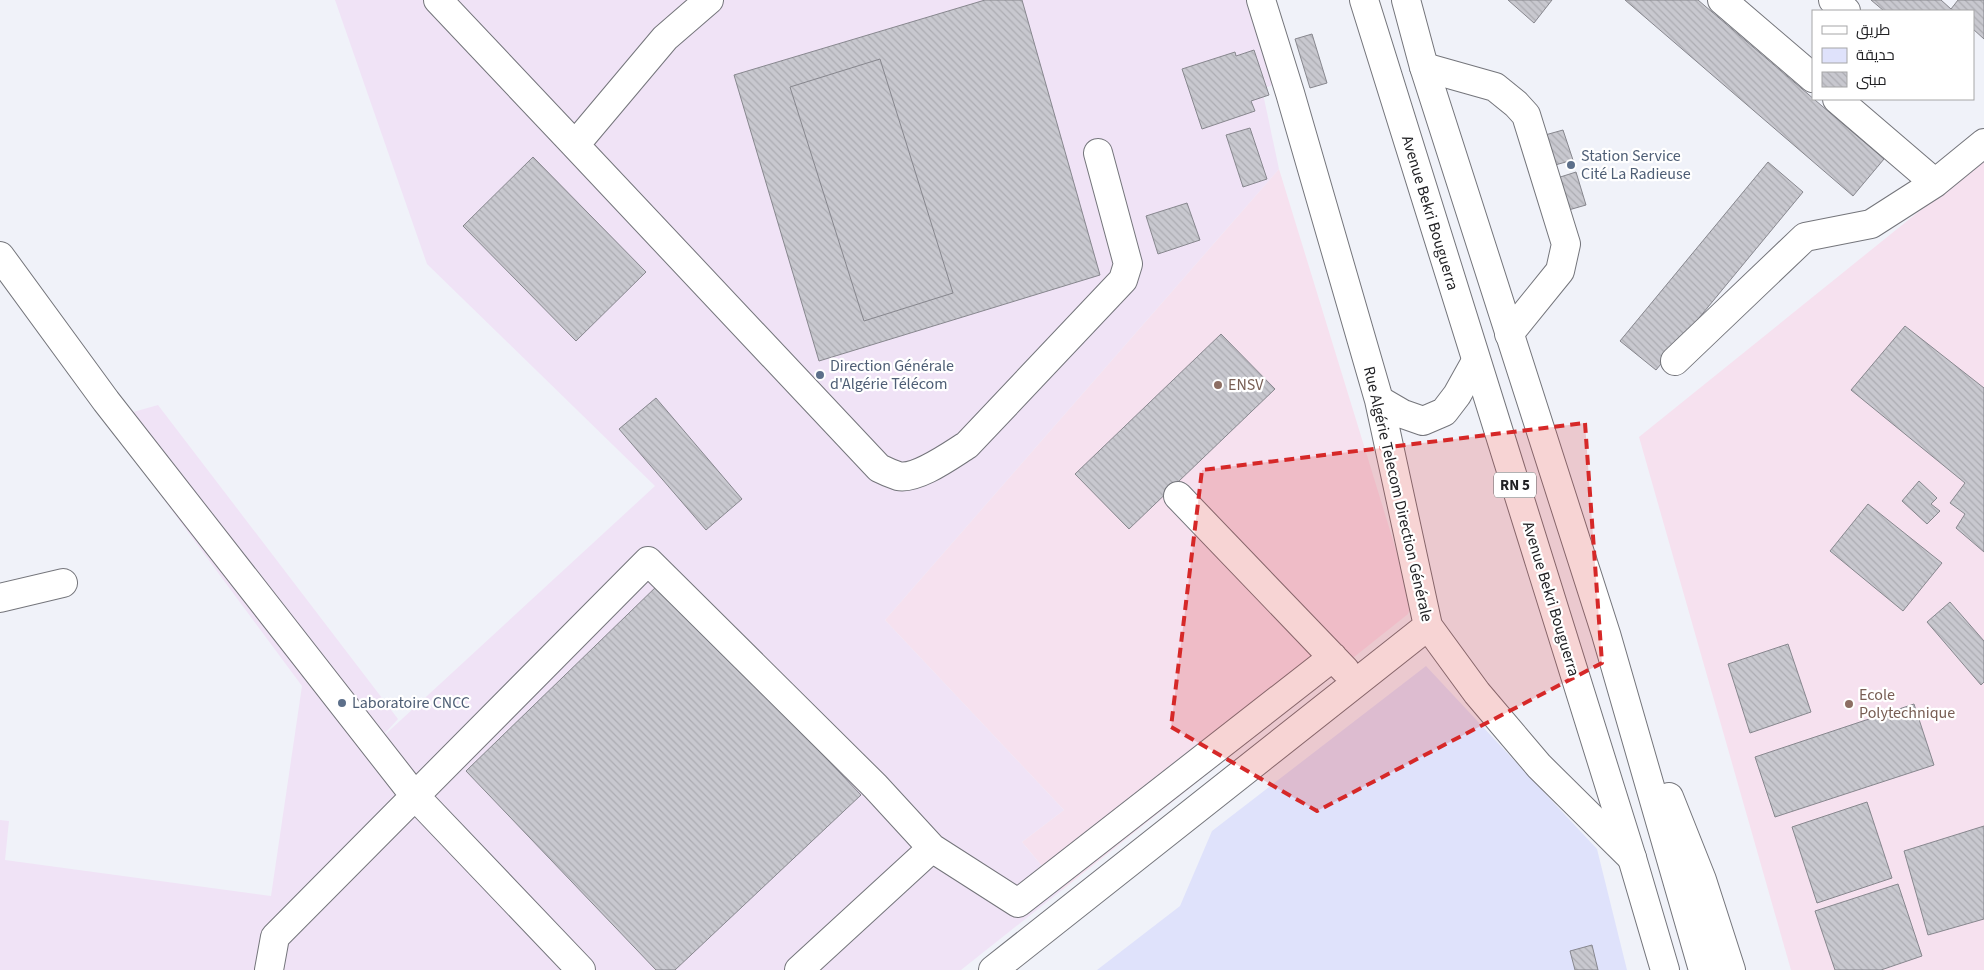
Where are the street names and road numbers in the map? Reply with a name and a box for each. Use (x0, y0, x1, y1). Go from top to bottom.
street label: Avenue Bekri Bouguerra (1396, 133, 1464, 293)
street label: Rue Algérie Telecom Direction Générale (1358, 364, 1438, 624)
road number: RN 5 (1494, 472, 1536, 498)
street label: Avenue Bekri Bouguerra (1517, 519, 1585, 679)

